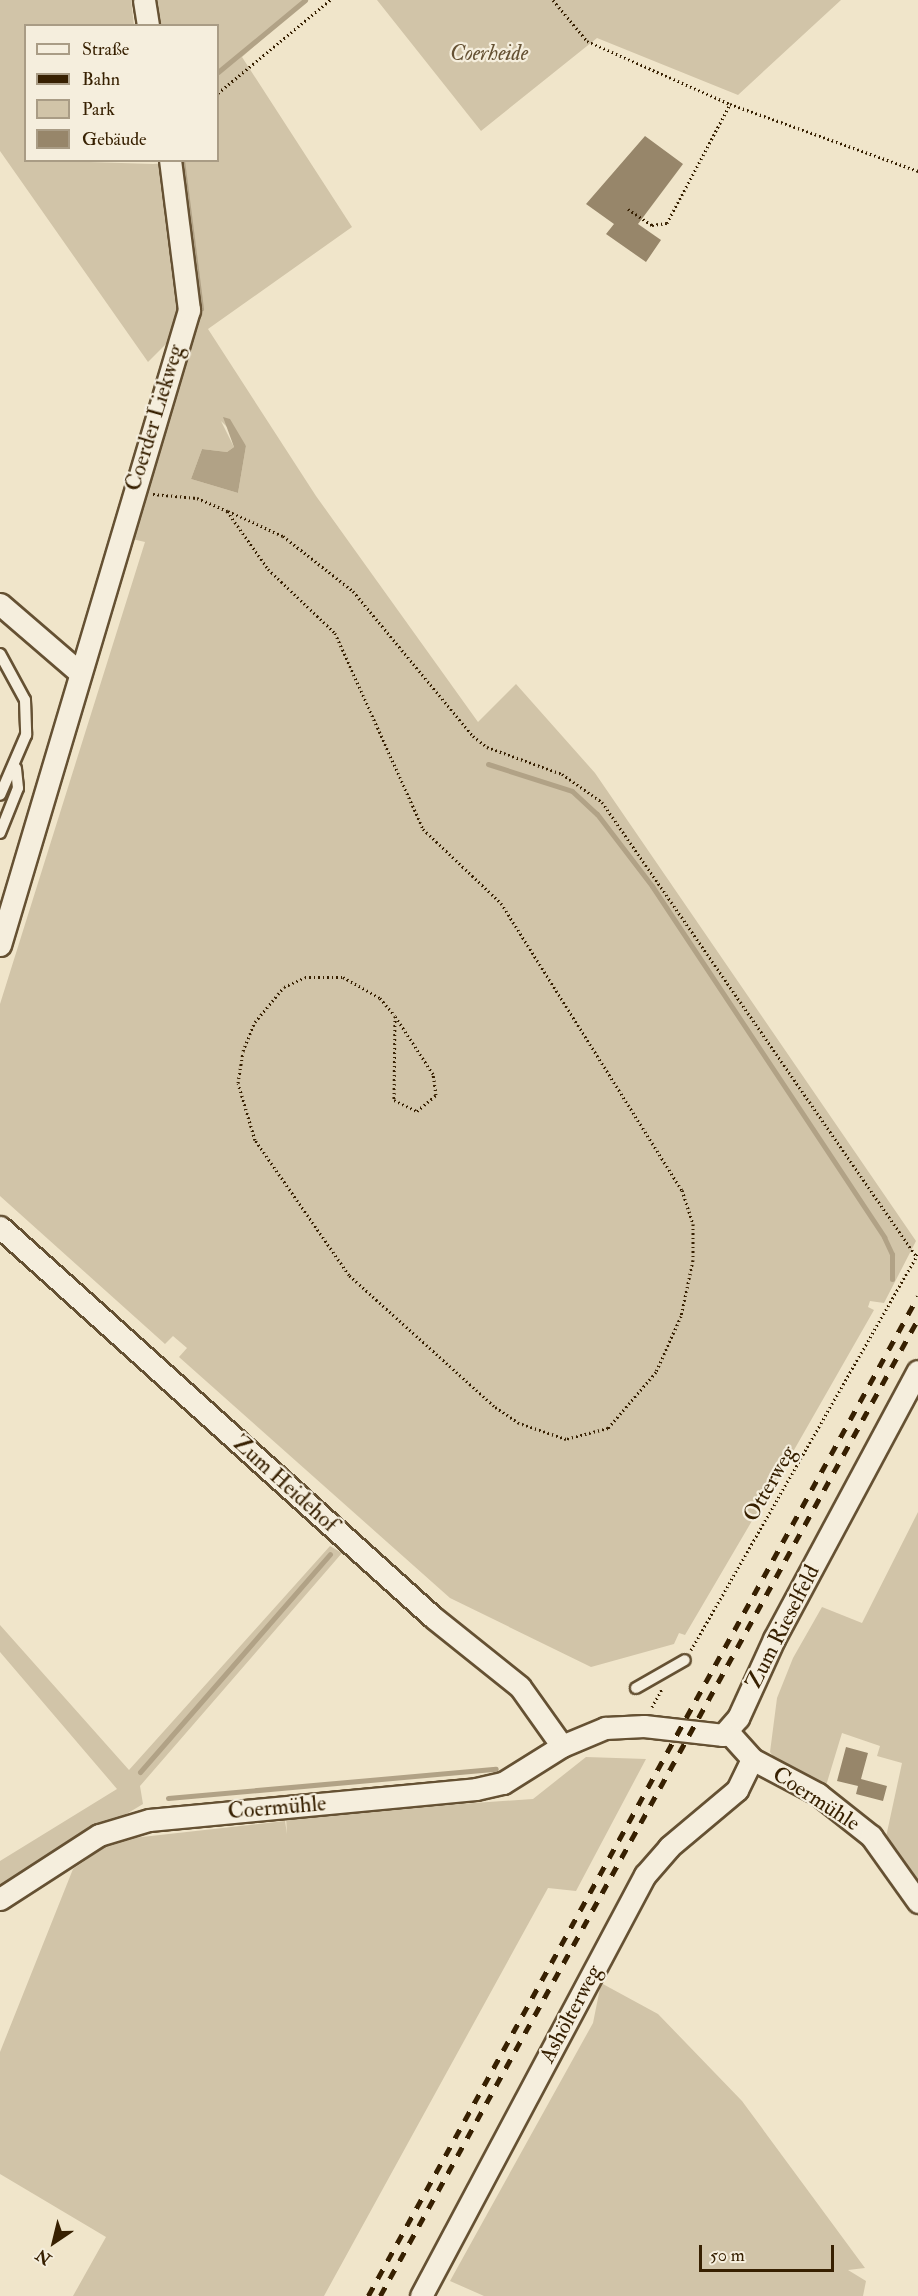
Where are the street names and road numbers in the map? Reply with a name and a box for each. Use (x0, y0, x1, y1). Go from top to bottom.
street label: Coerder Liekweg (120, 342, 190, 494)
street label: Zum Heidehof (227, 1430, 343, 1538)
street label: Otterweg (738, 1441, 802, 1527)
street label: Zum Rieselfeld (741, 1561, 825, 1693)
street label: Coermühle (767, 1761, 865, 1837)
street label: Coermühle (227, 1791, 327, 1825)
street label: Ashölterweg (534, 1961, 608, 2067)

